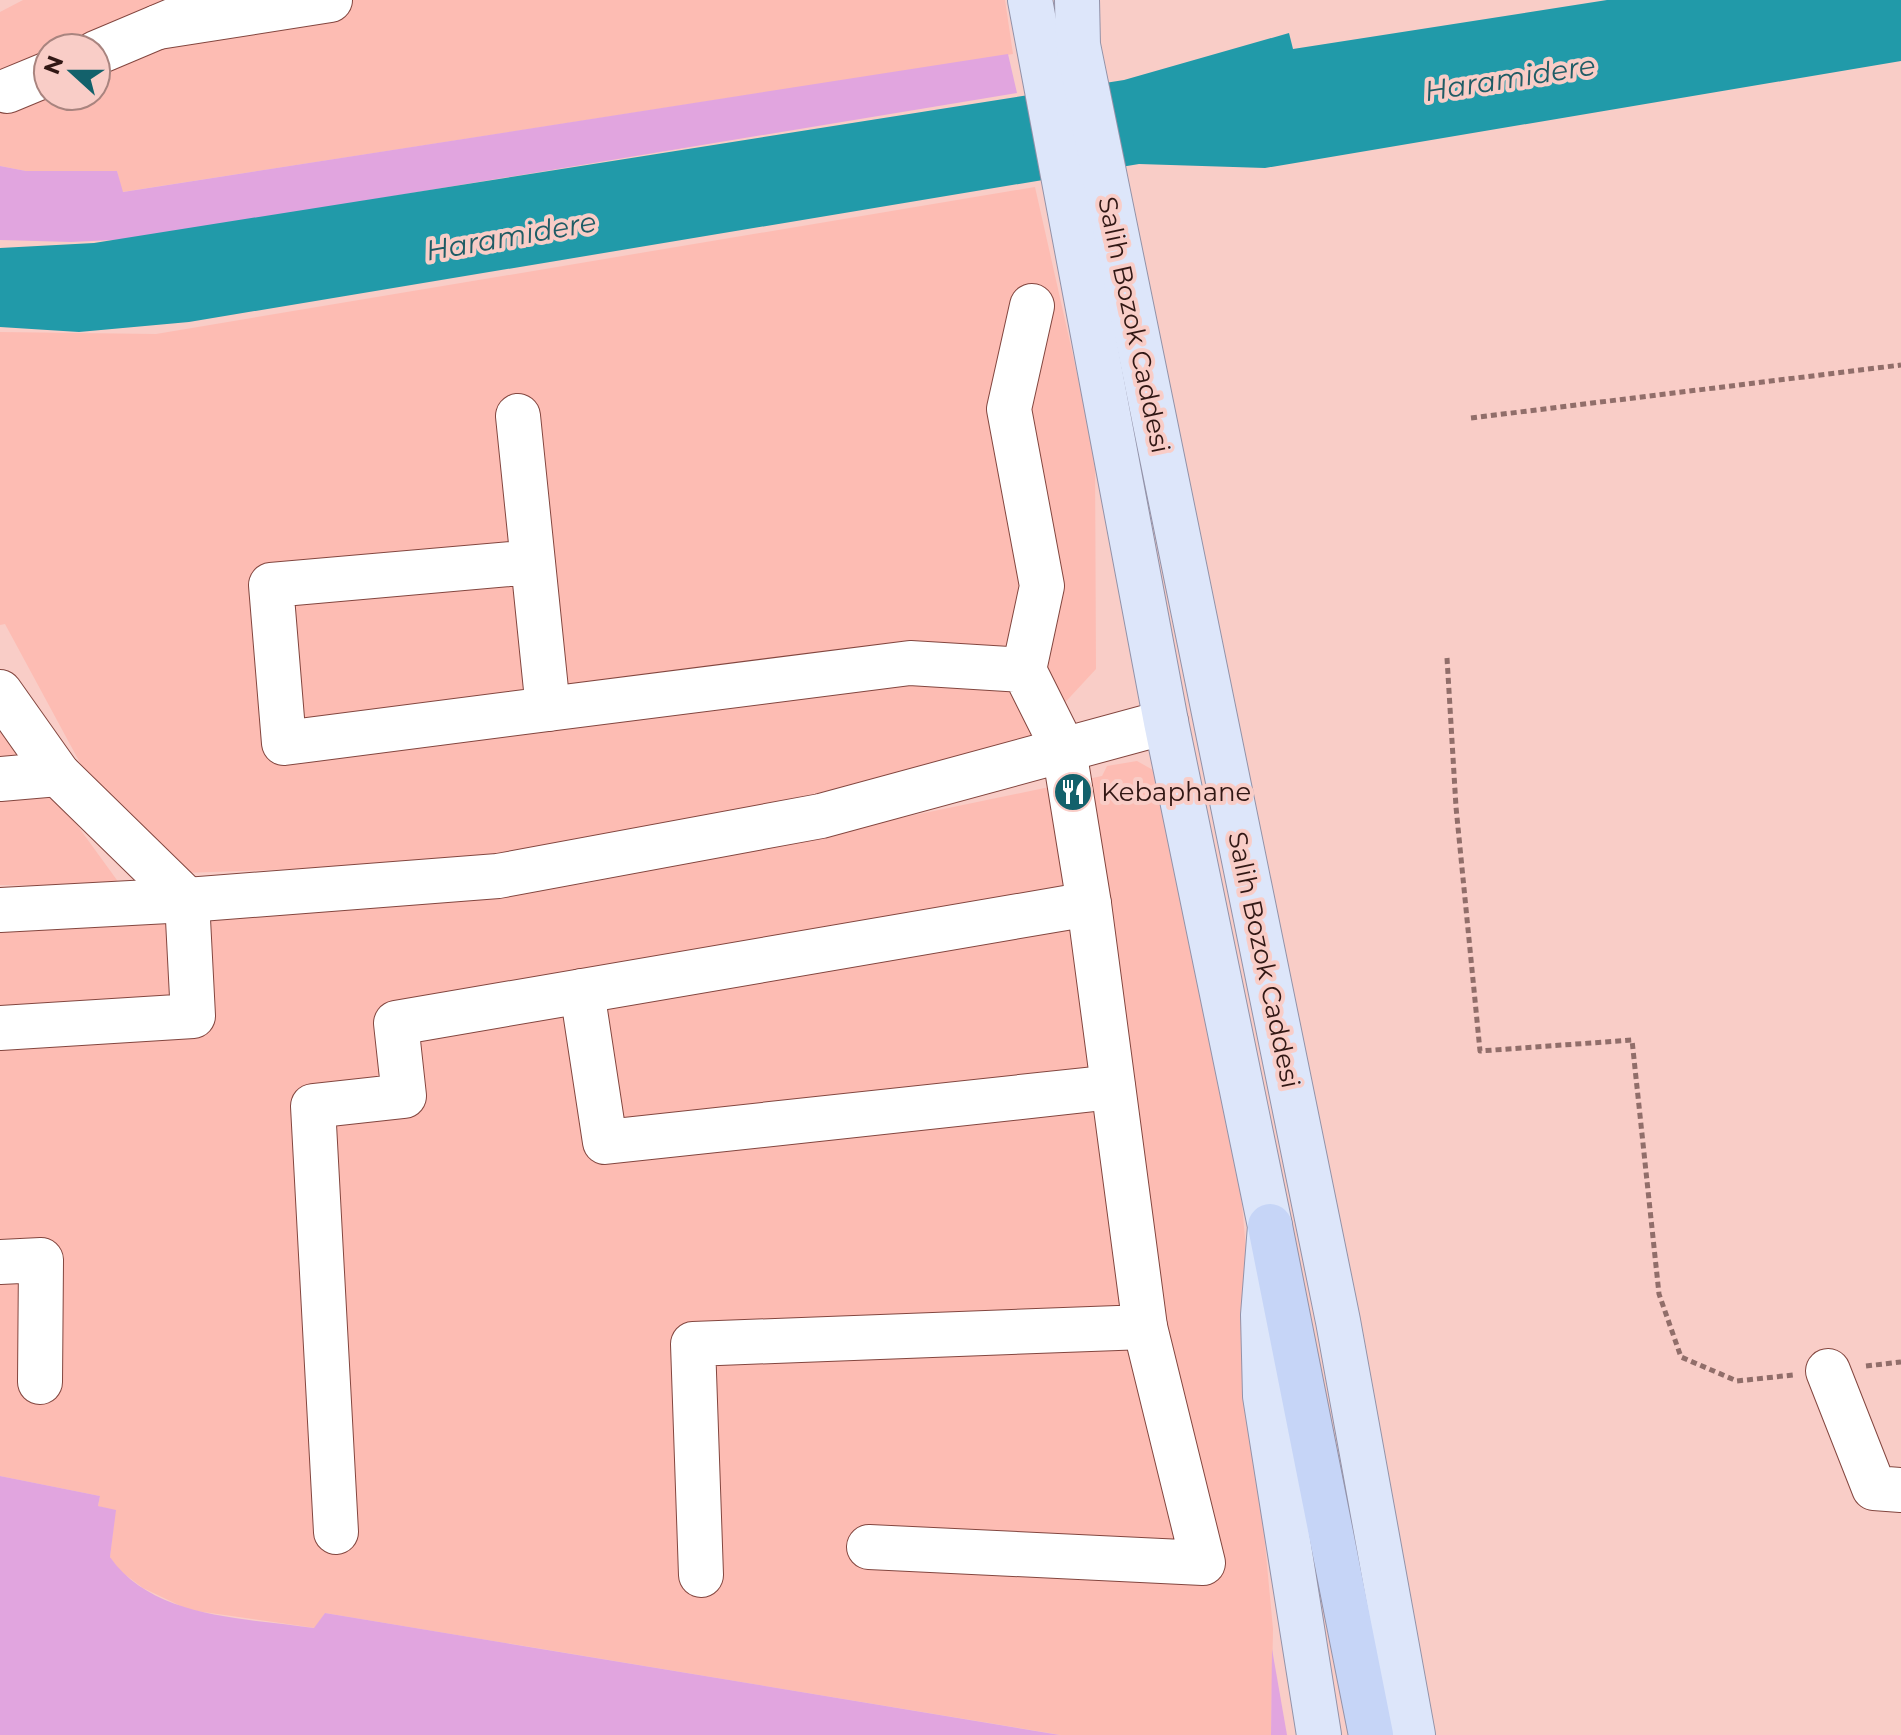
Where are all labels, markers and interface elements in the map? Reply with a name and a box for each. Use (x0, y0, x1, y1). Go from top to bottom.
north arrow (32, 32, 112, 112)
water label: Haramidere (1422, 48, 1598, 108)
text: N (38, 52, 70, 78)
street label: Salih Bozok Caddesi (1091, 194, 1177, 456)
water label: Haramidere (423, 204, 599, 268)
restaurant icon: Kebaphane (1052, 771, 1094, 813)
place label: Kebaphane (1101, 776, 1251, 808)
street label: Salih Bozok Caddesi (1221, 829, 1307, 1091)

